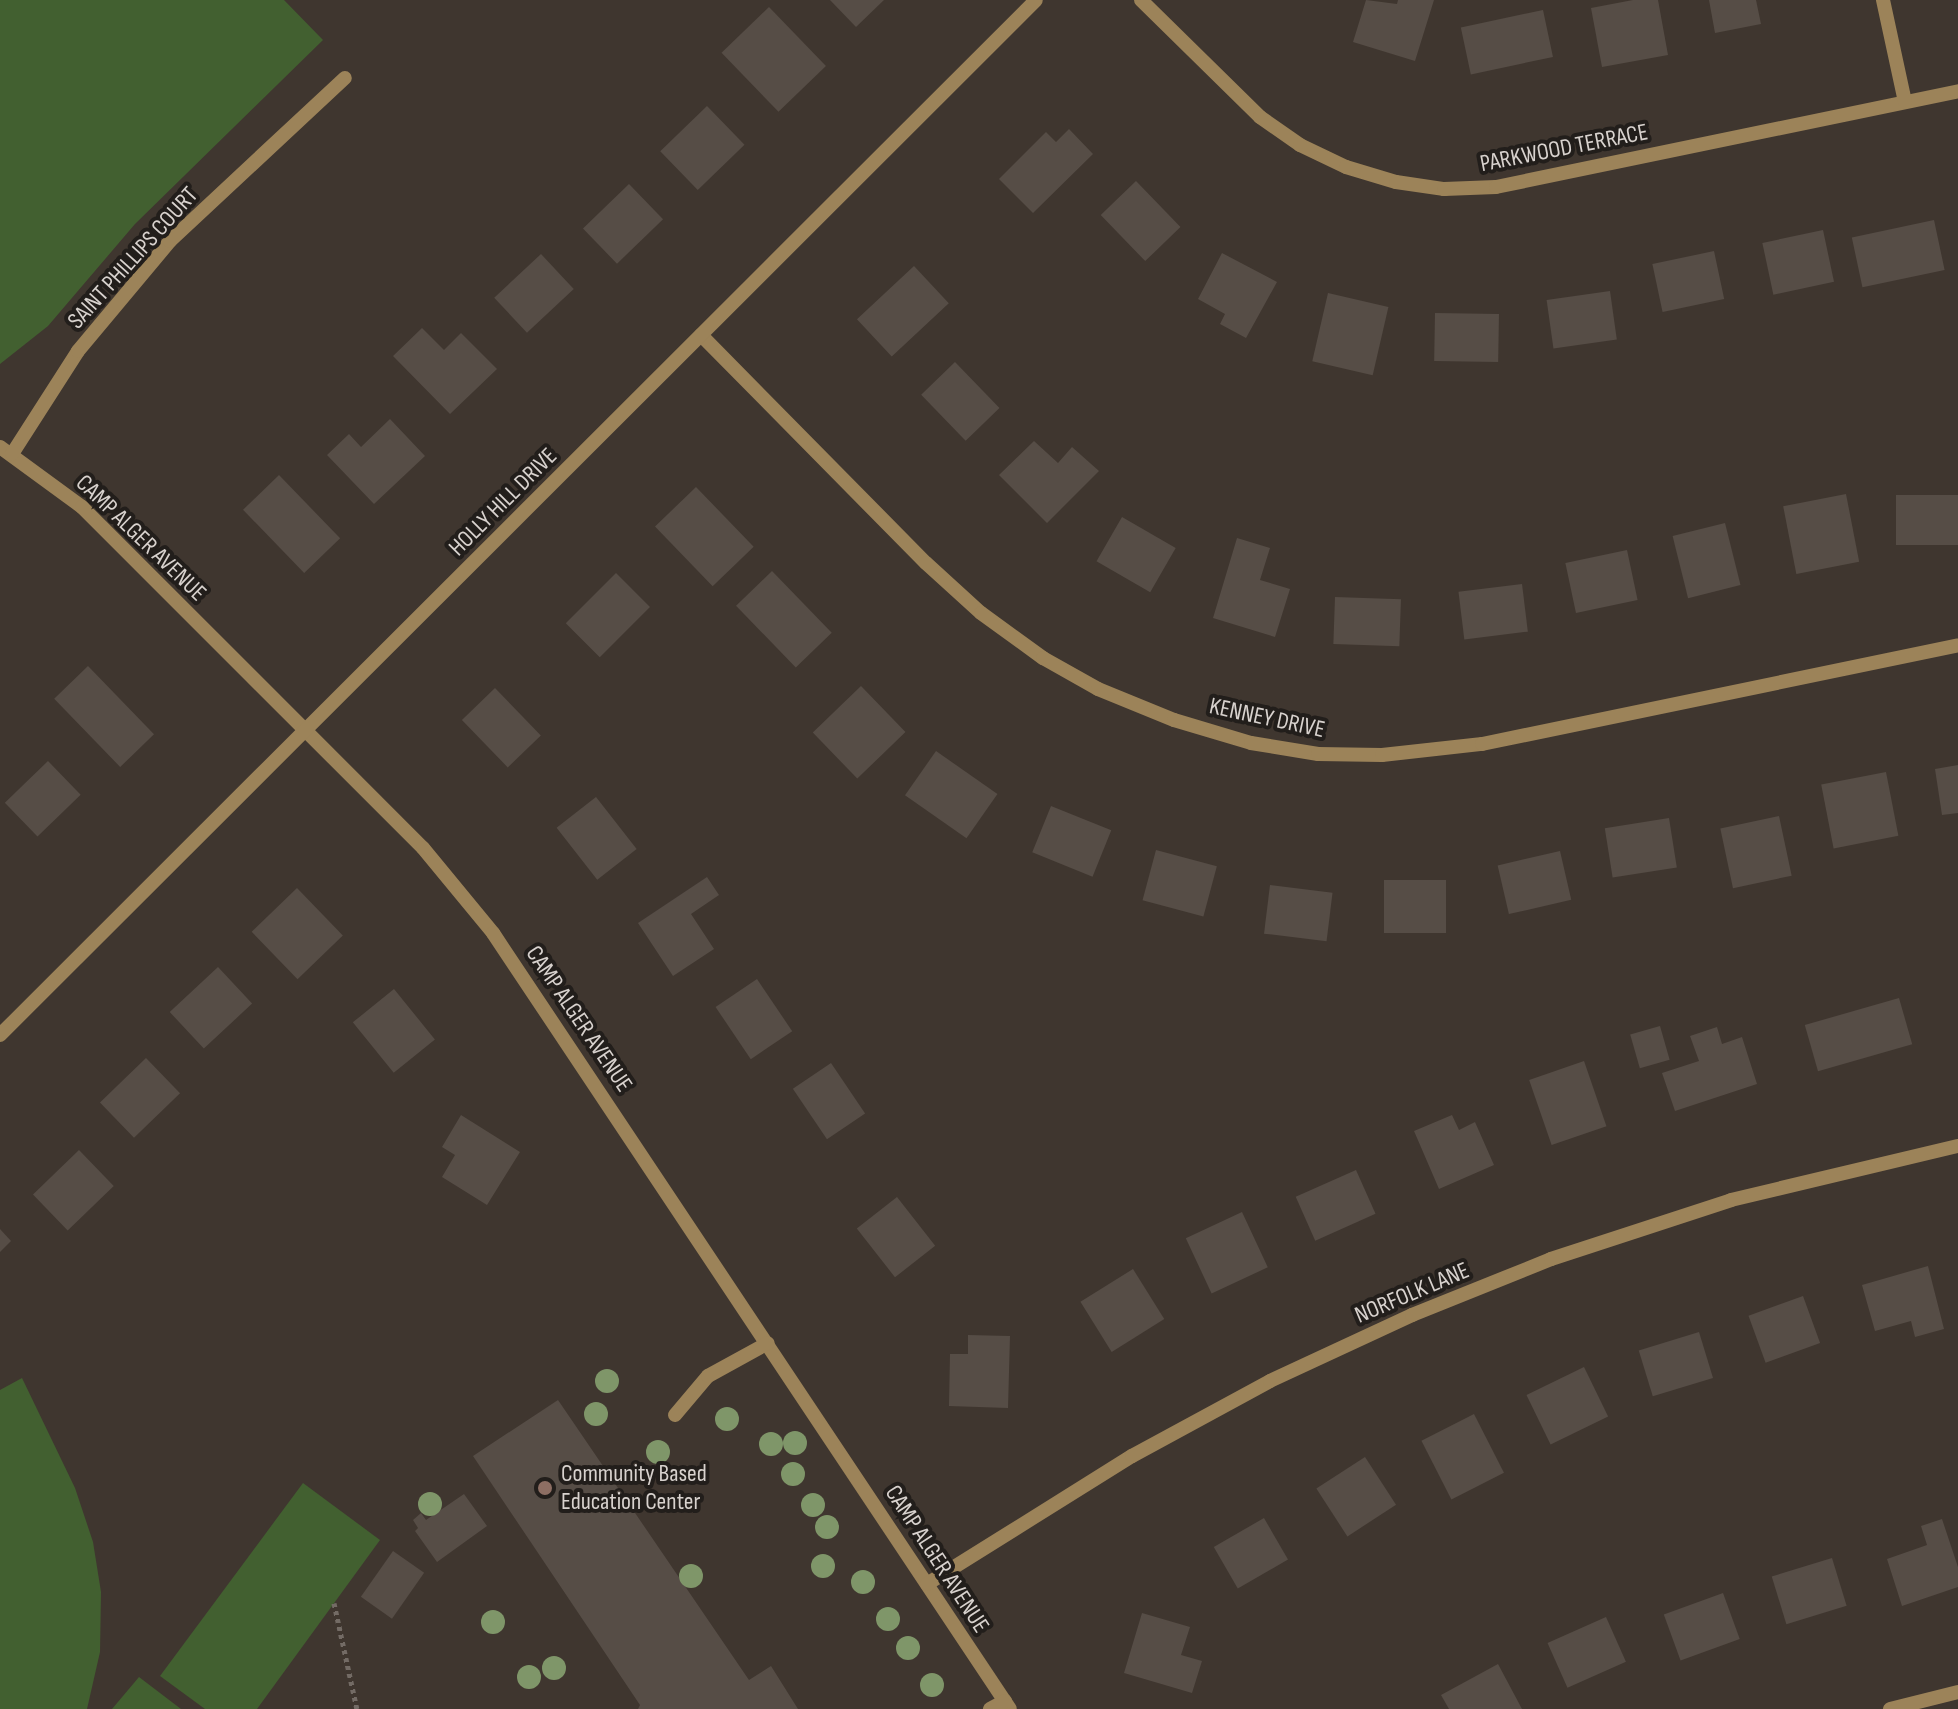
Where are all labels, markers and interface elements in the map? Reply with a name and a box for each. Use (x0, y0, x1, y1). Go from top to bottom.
street label: PARKWOOD TERRACE (1478, 118, 1650, 178)
street label: SAINT PHILLIPS COURT (62, 181, 204, 335)
street label: HOLLY HILL DRIVE (443, 442, 563, 562)
street label: CAMP ALGER AVENUE (70, 469, 212, 607)
street label: KENNEY DRIVE (1207, 692, 1327, 744)
street label: CAMP ALGER AVENUE (520, 940, 638, 1098)
street label: NORFOLK LANE (1351, 1256, 1473, 1330)
place label: Community Based Education Center (561, 1460, 707, 1516)
marker: Community Based Education Center (536, 1479, 554, 1497)
street label: CAMP ALGER AVENUE (879, 1480, 995, 1638)

